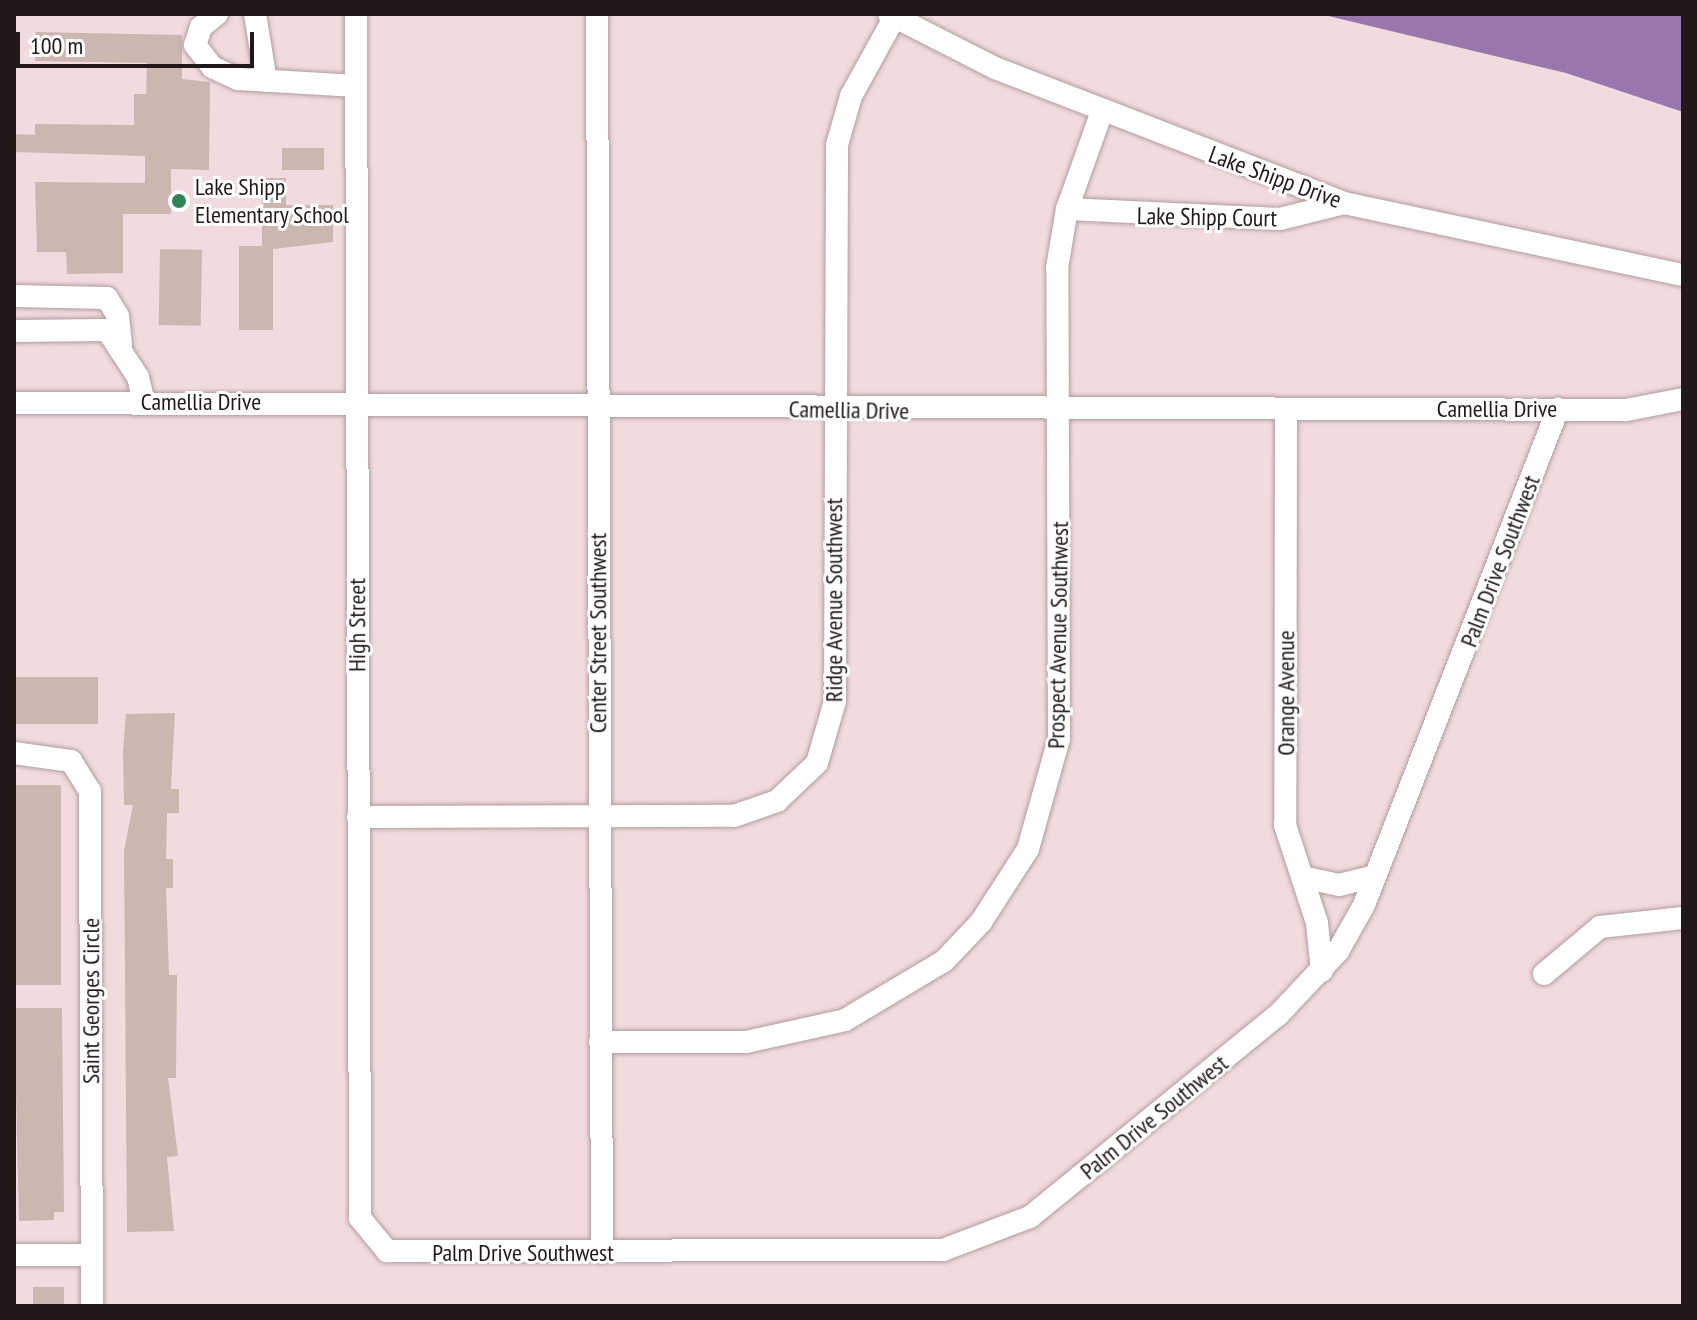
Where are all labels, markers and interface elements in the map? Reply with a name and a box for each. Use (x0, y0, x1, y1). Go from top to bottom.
scale bar (20, 16, 258, 66)
text: 100 m (30, 30, 83, 61)
street label: Lake Shipp Drive (1205, 140, 1345, 214)
place label: Lake Shipp Elementary School (195, 173, 349, 229)
marker: Lake Shipp Elementary School (170, 192, 188, 210)
street label: Lake Shipp Court (1137, 201, 1277, 233)
street label: Camellia Drive (141, 388, 261, 416)
street label: Camellia Drive (789, 395, 909, 425)
street label: Camellia Drive (1437, 395, 1557, 423)
street label: Palm Drive Southwest (1454, 471, 1546, 651)
street label: Ridge Avenue Southwest (820, 497, 848, 703)
street label: Prospect Avenue Southwest (1042, 521, 1074, 749)
street label: Center Street Southwest (584, 533, 612, 733)
street label: High Street (343, 578, 371, 672)
street label: Orange Avenue (1272, 630, 1300, 756)
street label: Saint Georges Circle (77, 918, 105, 1084)
street label: Palm Drive Southwest (1074, 1049, 1234, 1185)
street label: Palm Drive Southwest (432, 1239, 614, 1267)

